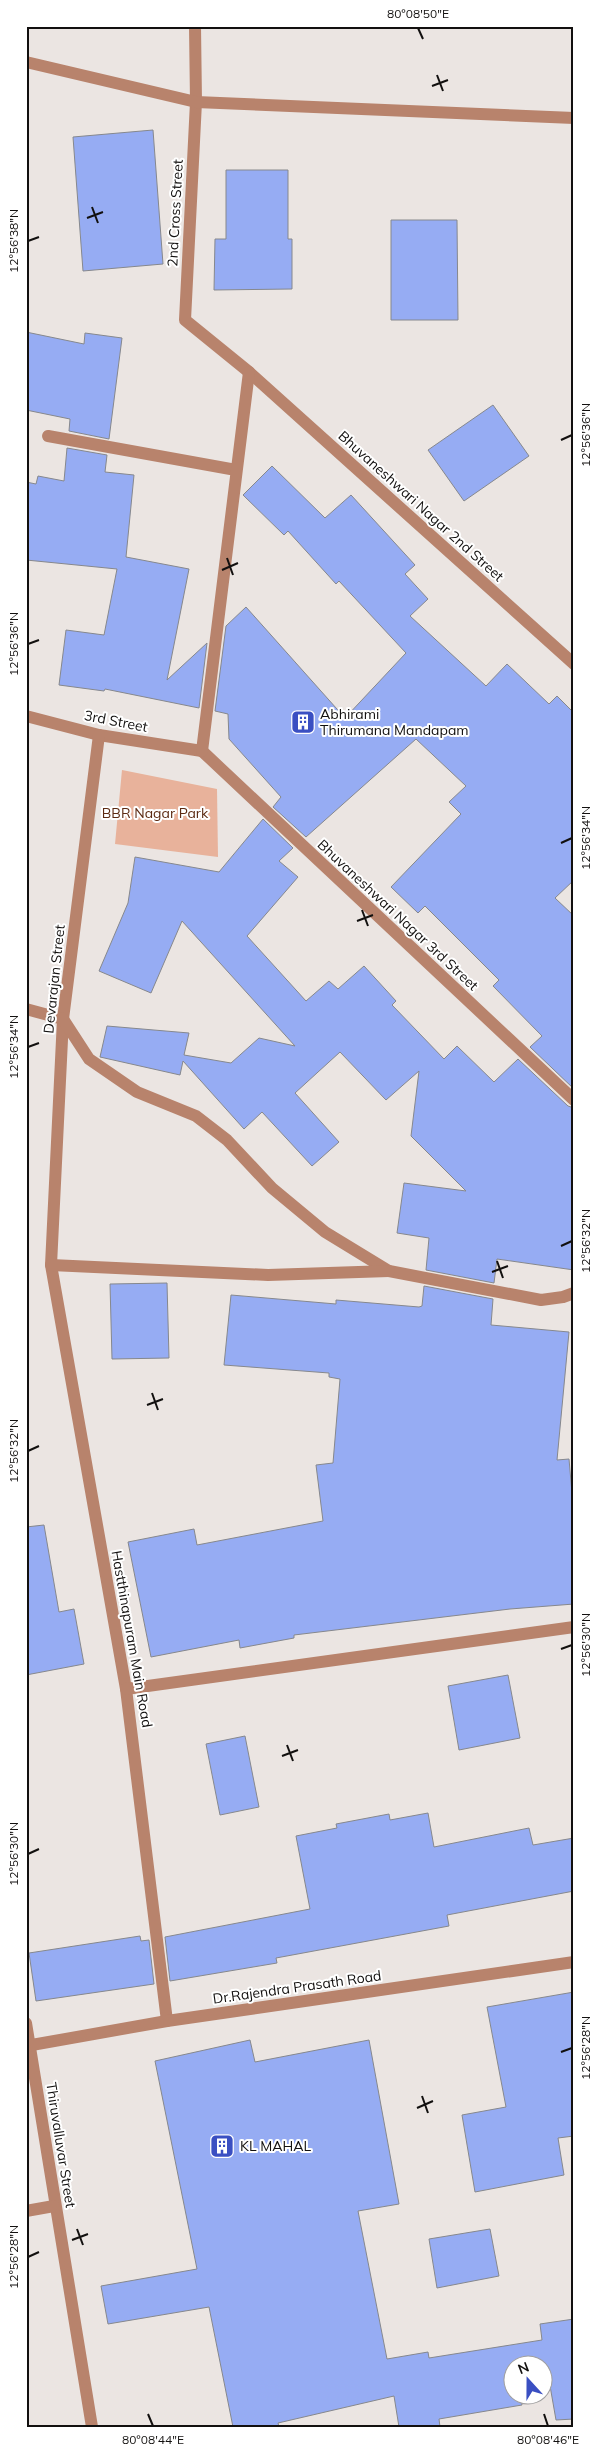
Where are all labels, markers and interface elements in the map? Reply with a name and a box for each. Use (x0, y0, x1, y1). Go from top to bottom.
text: 80°08'50"E (387, 6, 449, 21)
street label: 2nd Cross Street (163, 159, 187, 267)
text: 12°56'38"N (6, 209, 21, 273)
text: 12°56'36"N (578, 403, 593, 467)
street label: Bhuvaneshwari Nagar 2nd Street (334, 427, 508, 585)
text: 12°56'36"N (6, 612, 21, 676)
place label: Abhirami Thirumana Mandapam (320, 705, 469, 739)
street label: 3rd Street (83, 706, 149, 736)
building icon: Abhirami Thirumana Mandapam (290, 709, 316, 735)
park label: BBR Nagar Park (102, 804, 209, 822)
text: 12°56'34"N (578, 806, 593, 870)
street label: Bhuvaneshwari Nagar 3rd Street (314, 836, 482, 994)
street label: Devarajan Street (39, 924, 69, 1034)
text: 12°56'34"N (6, 1015, 21, 1079)
text: 12°56'32"N (578, 1209, 593, 1273)
text: 12°56'32"N (6, 1419, 21, 1483)
street label: Hastthinapuram Main Road (108, 1549, 156, 1729)
text: 12°56'30"N (578, 1613, 593, 1677)
text: 12°56'30"N (6, 1822, 21, 1886)
street label: Dr.Rajendra Prasath Road (212, 1966, 382, 2008)
text: 12°56'28"N (578, 2016, 593, 2080)
street label: Thiruvalluvar Street (42, 2081, 80, 2209)
building icon: KL MAHAL (209, 2133, 235, 2159)
place label: KL MAHAL (240, 2137, 311, 2155)
text: 12°56'28"N (6, 2225, 21, 2289)
north arrow (502, 2356, 552, 2406)
text: N (515, 2358, 532, 2378)
text: 80°08'44"E (122, 2432, 184, 2447)
text: 80°08'46"E (517, 2432, 579, 2447)

